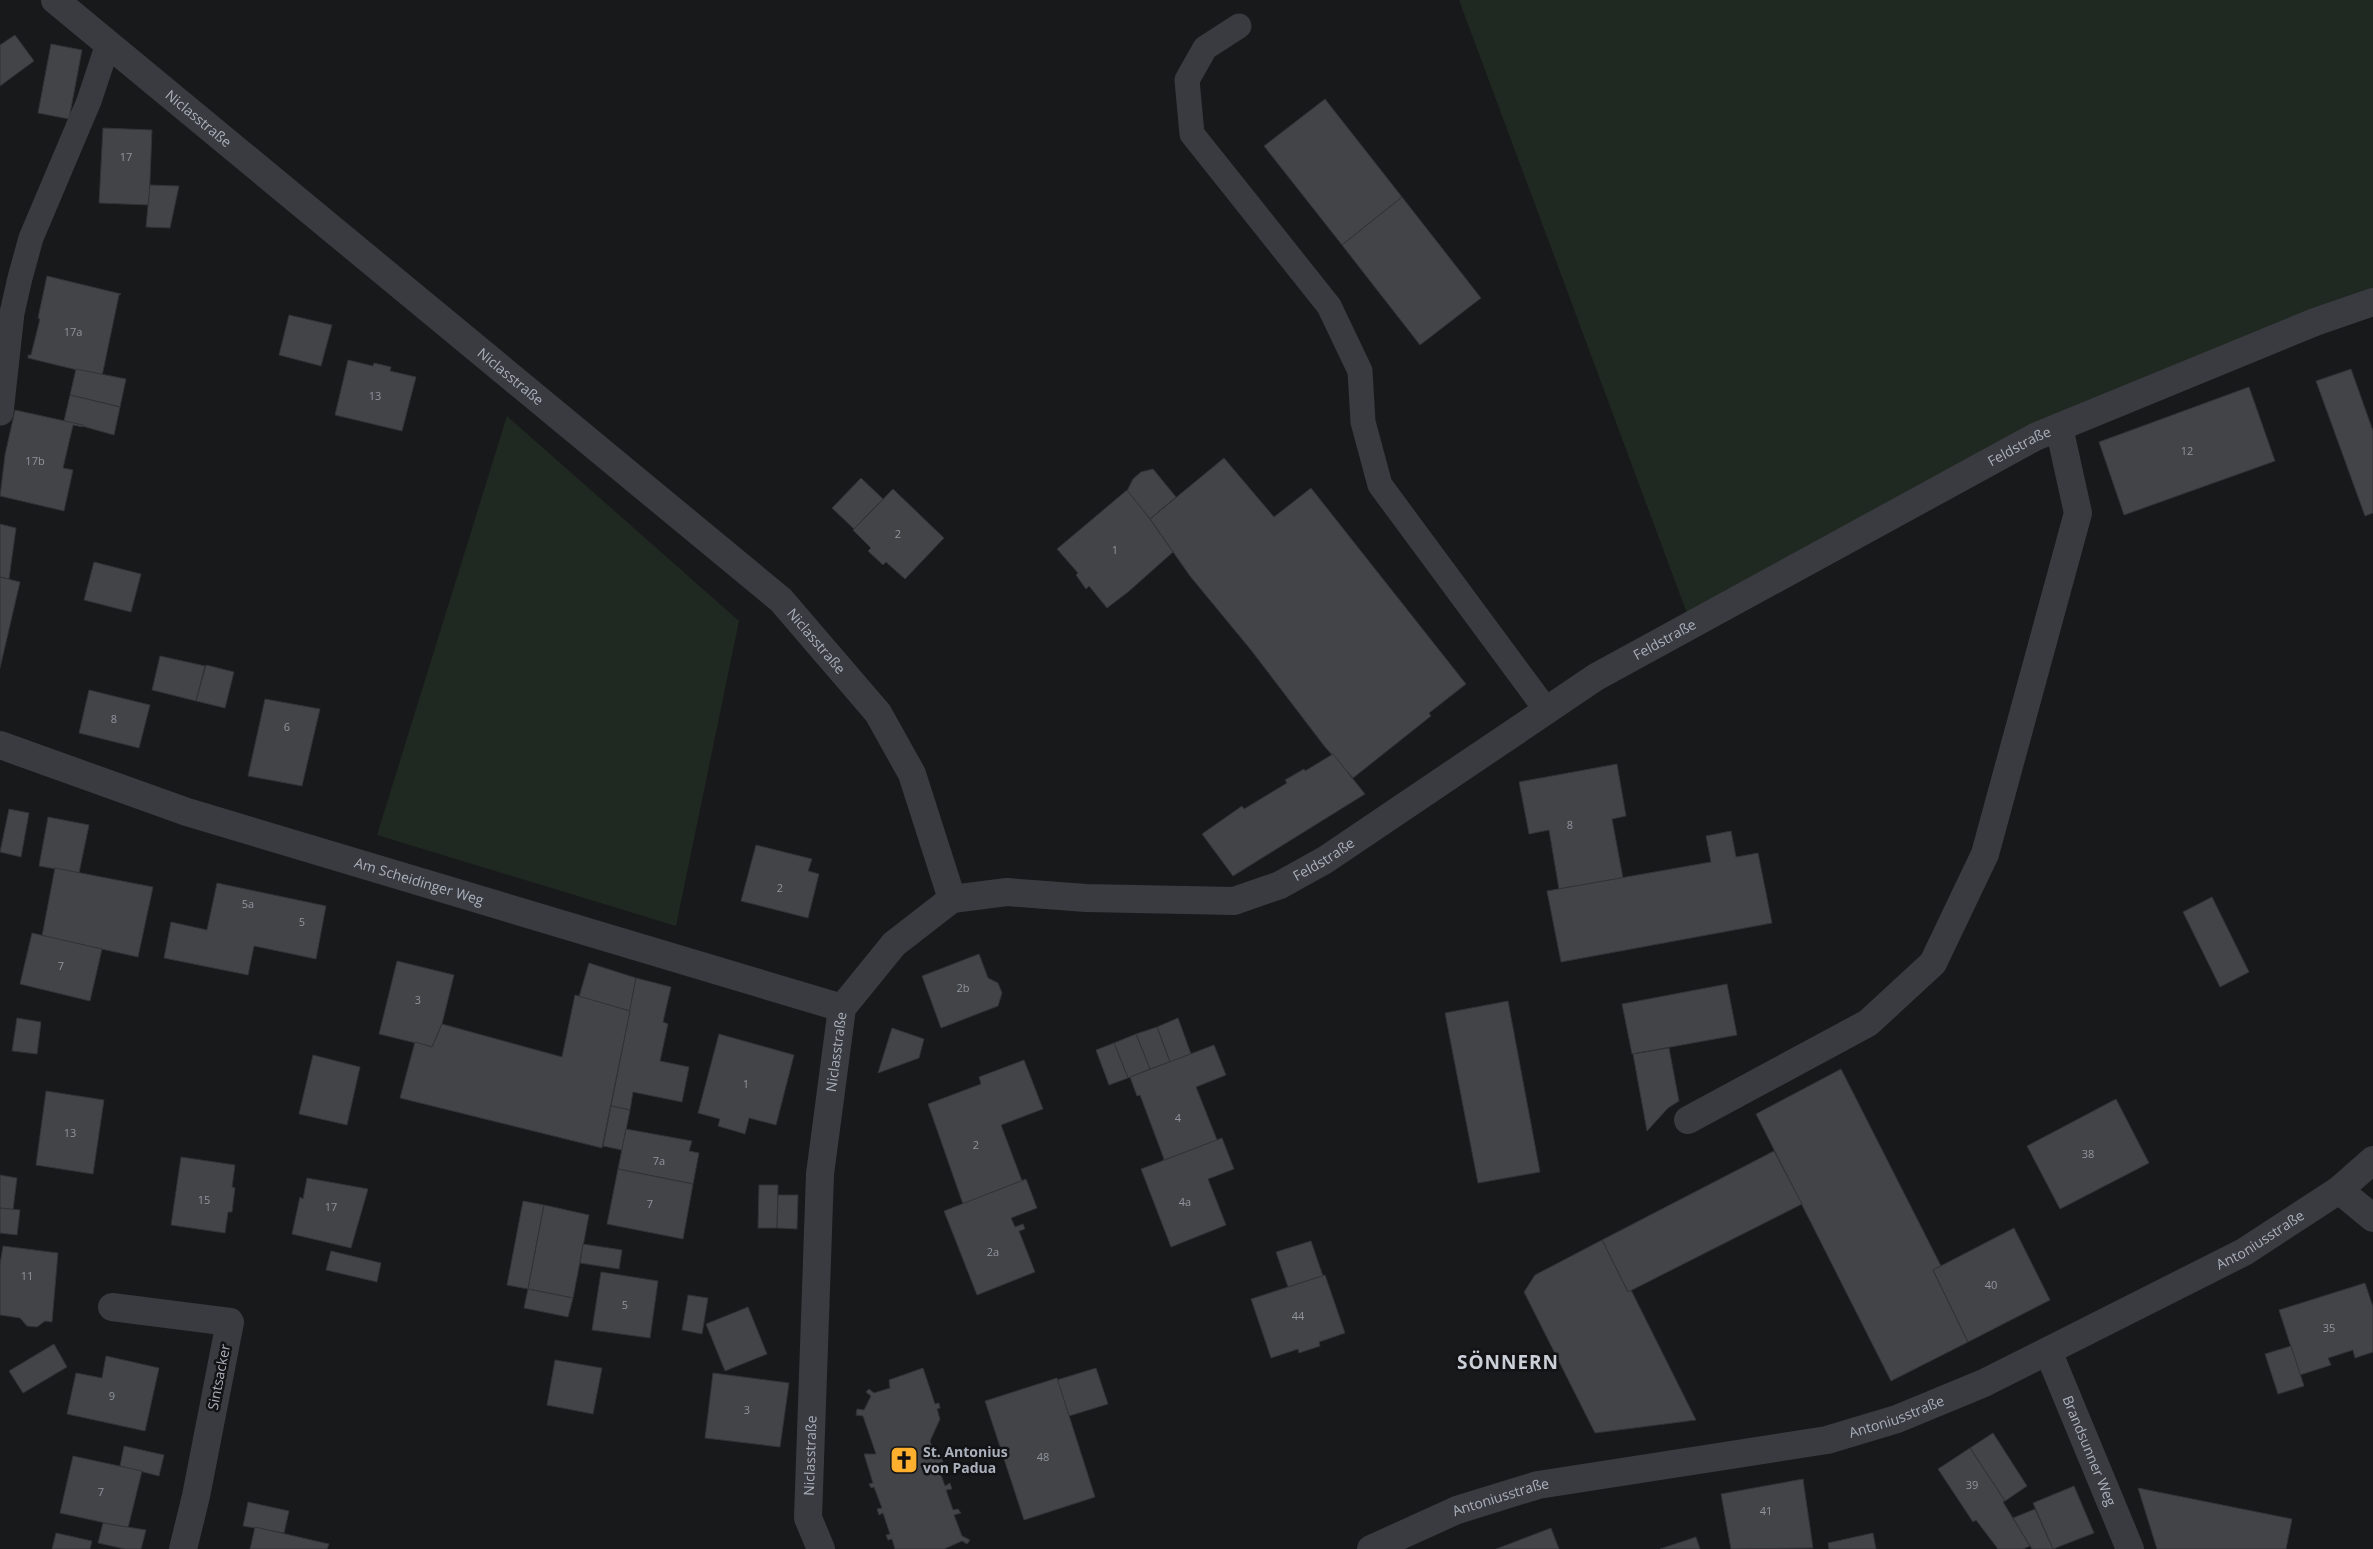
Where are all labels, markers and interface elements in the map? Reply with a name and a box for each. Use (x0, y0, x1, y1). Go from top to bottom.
street label: Niclasstraße (162, 85, 236, 151)
house number: 17 (120, 149, 132, 164)
house number: 17a (64, 324, 82, 339)
street label: Niclasstraße (474, 343, 548, 409)
house number: 13 (369, 388, 381, 403)
street label: Feldstraße (1984, 422, 2054, 470)
house number: 12 (2181, 443, 2193, 458)
house number: 17b (25, 453, 45, 468)
house number: 2 (895, 526, 901, 541)
house number: 1 (1112, 542, 1118, 557)
street label: Niclasstraße (783, 604, 850, 678)
street label: Feldstraße (1629, 614, 1699, 664)
house number: 8 (111, 711, 117, 726)
house number: 6 (284, 719, 290, 734)
house number: 8 (1567, 817, 1573, 832)
street label: Feldstraße (1289, 833, 1358, 885)
street label: Am Scheidinger Weg (352, 853, 487, 909)
house number: 2 (777, 880, 783, 895)
house number: 5a (242, 896, 254, 911)
house number: 5 (299, 914, 305, 929)
house number: 7 (58, 958, 64, 973)
house number: 2b (956, 980, 970, 995)
house number: 3 (415, 992, 421, 1007)
street label: Niclasstraße (821, 1011, 850, 1093)
house number: 1 (743, 1076, 749, 1091)
house number: 4 (1175, 1110, 1182, 1125)
house number: 13 (64, 1125, 76, 1140)
house number: 2 (973, 1137, 979, 1152)
house number: 38 (2082, 1146, 2094, 1161)
house number: 7a (653, 1153, 665, 1168)
house number: 15 (198, 1192, 210, 1207)
house number: 4a (1179, 1194, 1191, 1209)
house number: 7 (647, 1196, 653, 1211)
house number: 17 (325, 1199, 337, 1214)
street label: Antoniusstraße (2213, 1205, 2308, 1274)
house number: 2a (987, 1244, 999, 1259)
house number: 11 (21, 1268, 33, 1283)
house number: 40 (1985, 1277, 1997, 1292)
house number: 5 (622, 1297, 628, 1312)
house number: 44 (1292, 1308, 1305, 1323)
house number: 35 (2323, 1320, 2335, 1335)
street label: Sintsacker (203, 1342, 234, 1412)
district label: SÖNNERN (1457, 1349, 1559, 1375)
house number: 9 (109, 1388, 115, 1403)
street label: Antoniusstraße (1846, 1390, 1947, 1442)
street label: Brandsunner Weg (2058, 1393, 2121, 1509)
house number: 3 (744, 1402, 750, 1417)
street label: Niclasstraße (799, 1415, 821, 1496)
place label: St. Antonius von Padua (923, 1442, 1008, 1477)
church icon: St. Antonius von Padua (889, 1445, 919, 1475)
house number: 48 (1037, 1449, 1049, 1464)
street label: Antoniusstraße (1449, 1473, 1550, 1520)
house number: 39 (1966, 1477, 1978, 1492)
house number: 7 (98, 1484, 104, 1499)
house number: 41 (1760, 1503, 1772, 1518)

